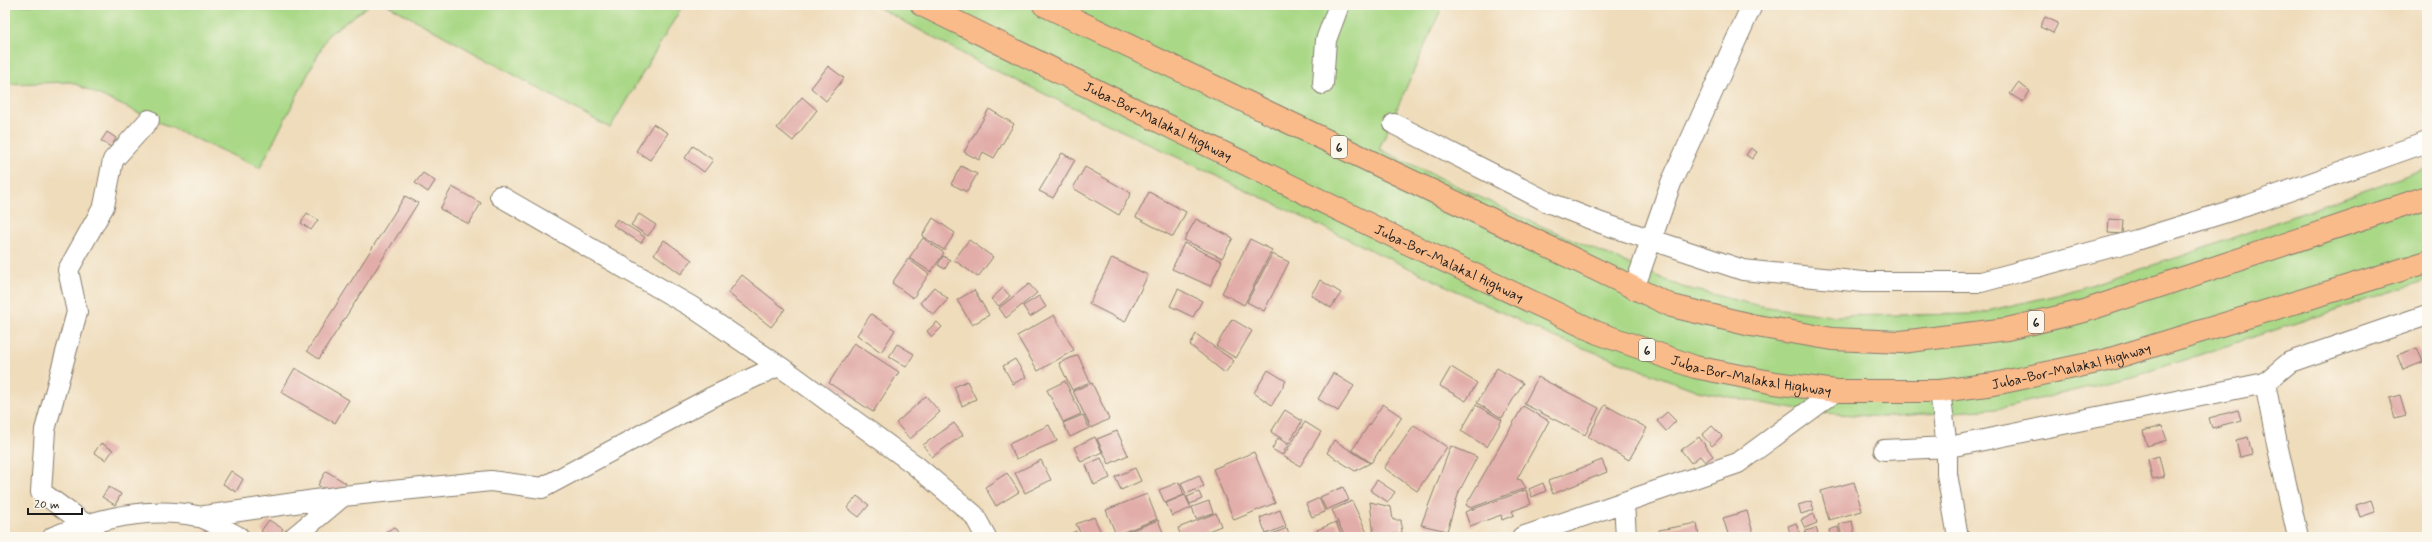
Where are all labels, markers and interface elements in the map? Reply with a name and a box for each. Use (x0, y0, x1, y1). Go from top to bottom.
street label: Juba-Bor-Malakal Highway (1080, 78, 1235, 166)
road number: 6 (1331, 136, 1347, 158)
street label: Juba-Bor-Malakal Highway (1371, 220, 1526, 307)
road number: 6 (2028, 311, 2044, 333)
road number: 6 (1639, 339, 1655, 361)
street label: Juba-Bor-Malakal Highway (1990, 339, 2153, 394)
street label: Juba-Bor-Malakal Highway (1668, 351, 1832, 400)
scale bar (28, 490, 82, 516)
text: 20 m (34, 497, 60, 513)

